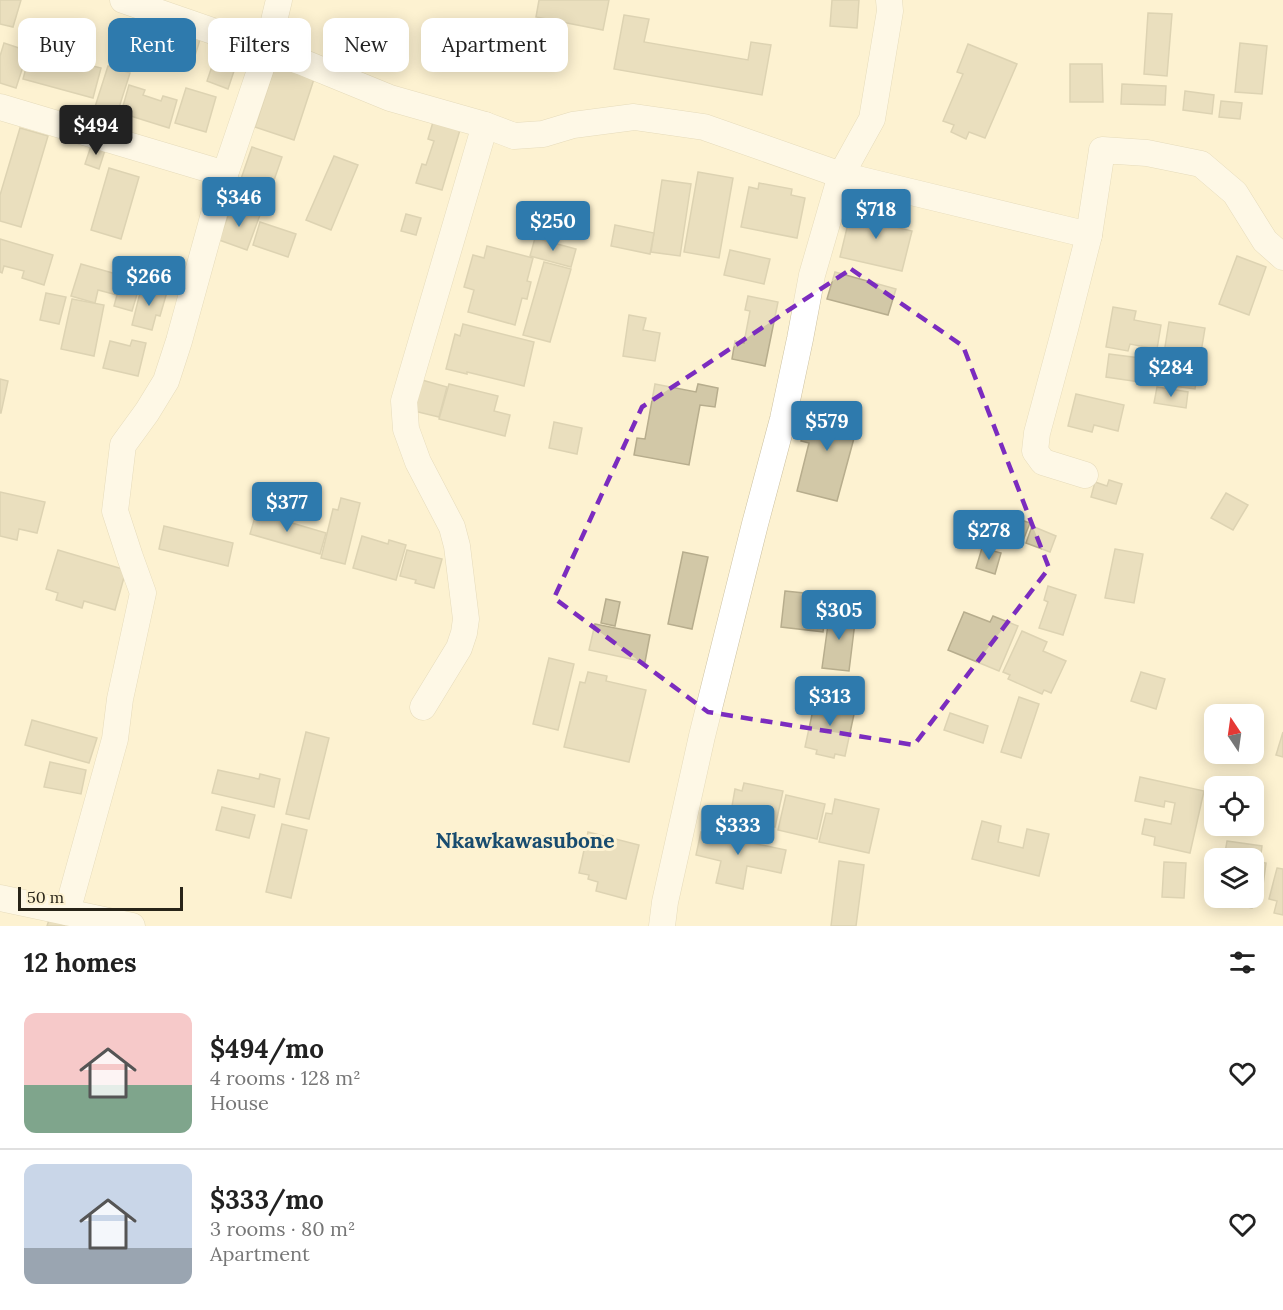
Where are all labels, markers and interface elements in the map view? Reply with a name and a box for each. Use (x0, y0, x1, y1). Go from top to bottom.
chip: Buy (18, 18, 96, 72)
chip: Rent (108, 18, 196, 72)
chip: Filters (208, 18, 311, 72)
chip: New (323, 18, 409, 72)
chip: Apartment (421, 18, 568, 72)
pin: $494 (60, 105, 132, 156)
text: $494 (73, 112, 119, 137)
pin: $346 (203, 177, 275, 228)
text: $346 (216, 184, 262, 209)
pin: $718 (840, 189, 912, 240)
text: $718 (856, 196, 896, 221)
pin: $250 (517, 201, 589, 252)
text: $250 (530, 208, 576, 233)
pin: $266 (113, 256, 185, 307)
text: $266 (126, 263, 172, 288)
pin: $284 (1135, 347, 1207, 398)
text: $284 (1149, 354, 1193, 379)
pin: $579 (791, 401, 863, 452)
text: $579 (805, 408, 849, 433)
pin: $377 (251, 482, 323, 533)
text: $377 (266, 489, 308, 514)
pin: $278 (953, 510, 1025, 561)
text: $278 (967, 517, 1011, 542)
pin: $305 (803, 590, 875, 641)
text: $305 (816, 597, 862, 622)
pin: $313 (794, 676, 866, 727)
text: $313 (809, 683, 851, 708)
north arrow (1204, 704, 1264, 764)
map controls (1204, 704, 1264, 908)
button: locate (1204, 776, 1264, 836)
pin: $333 (702, 805, 774, 856)
text: $333 (715, 812, 761, 837)
district label: Nkawkawasubone (435, 827, 615, 854)
button: layers (1204, 848, 1264, 908)
scale bar (18, 884, 183, 912)
text: 50 m (27, 887, 64, 907)
text: 12 homes (24, 946, 137, 979)
icon: filters (1226, 946, 1259, 979)
text: $494/mo (210, 1032, 324, 1065)
icon: home (72, 1037, 144, 1109)
icon: heart (1226, 1057, 1259, 1090)
text: 4 rooms · 128 m² (210, 1065, 361, 1090)
text: House (210, 1090, 269, 1115)
text: $333/mo (210, 1183, 324, 1216)
icon: home (72, 1188, 144, 1260)
icon: heart (1226, 1208, 1259, 1241)
text: 3 rooms · 80 m² (210, 1216, 355, 1241)
text: Apartment (210, 1241, 310, 1266)

